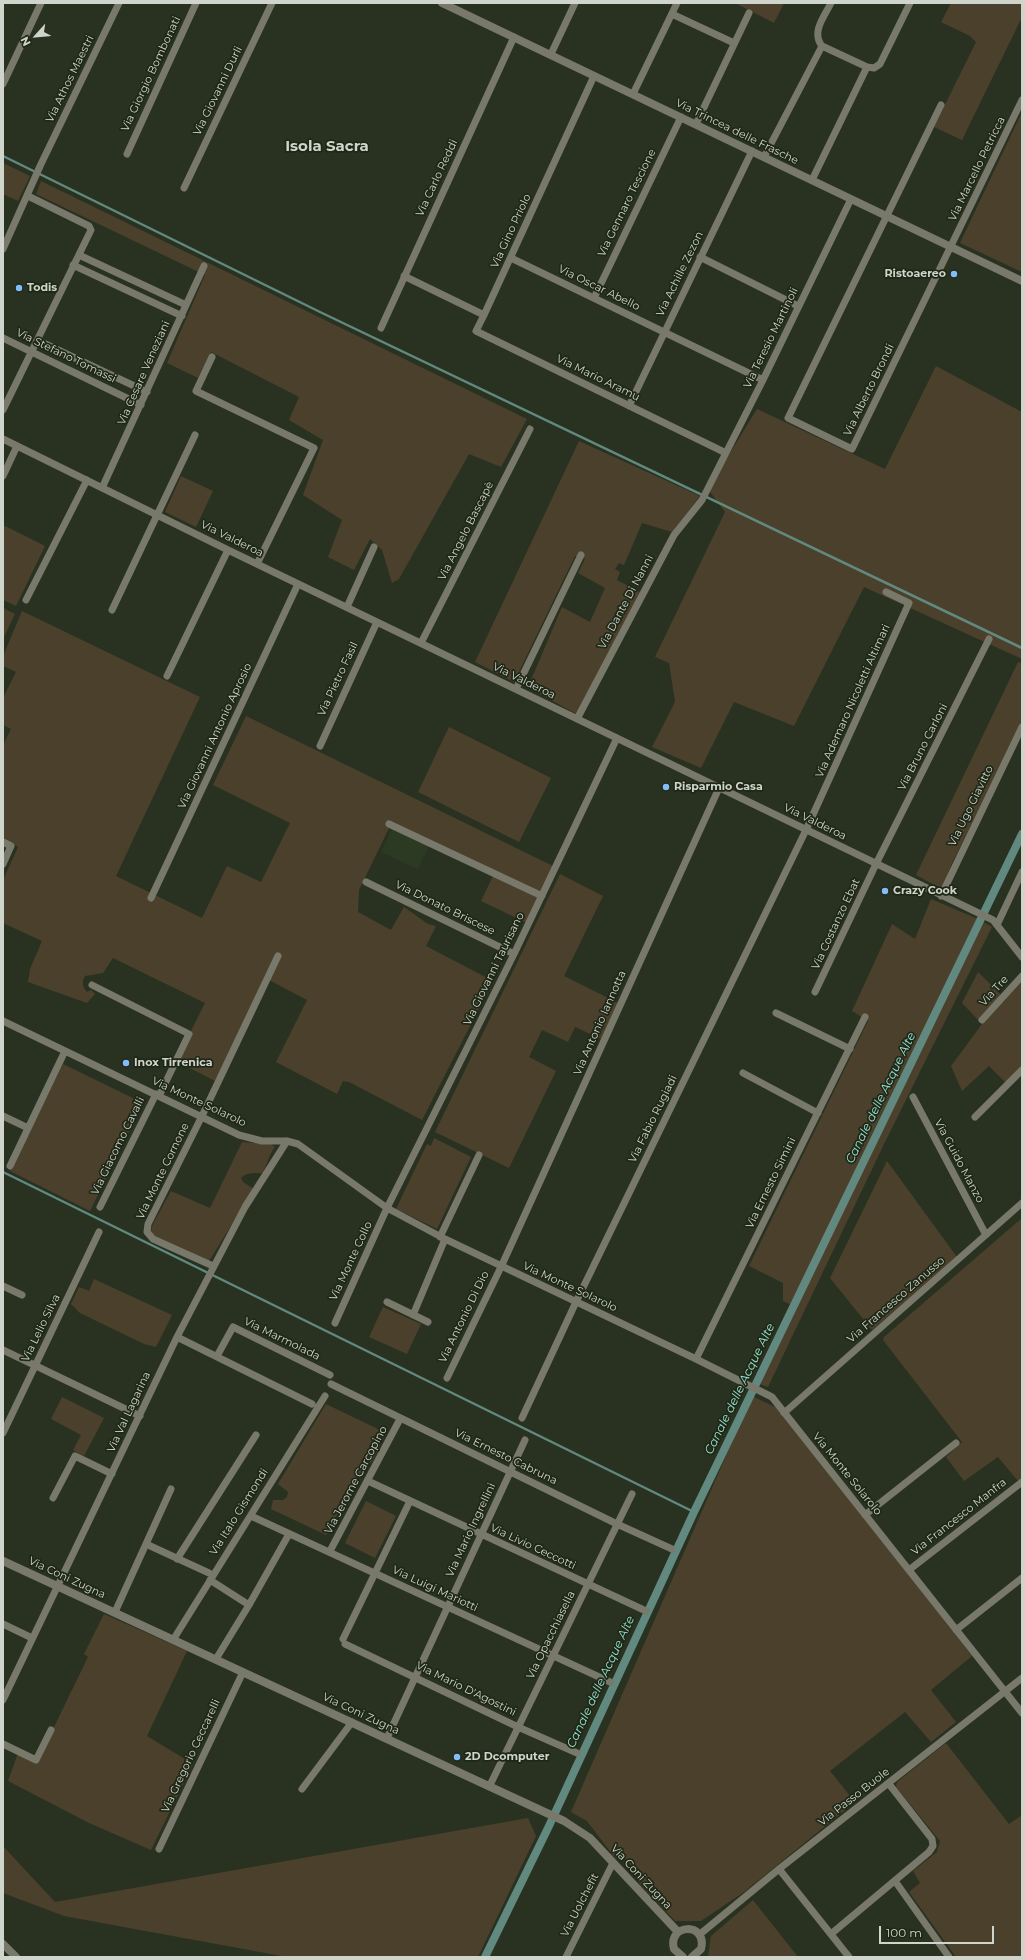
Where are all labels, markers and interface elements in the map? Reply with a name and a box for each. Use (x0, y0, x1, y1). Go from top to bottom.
street label: Via Giorgio Bombonati (119, 14, 183, 134)
north arrow (16, 16, 56, 56)
street label: Via Athos Maestri (43, 33, 97, 125)
text: N (17, 34, 34, 49)
street label: Via Giovanni Durli (191, 44, 245, 138)
street label: Via Trincea delle Frasche (673, 96, 801, 168)
street label: Via Marcello Petricca (946, 115, 1008, 223)
street label: Via Carlo Reddi (413, 137, 461, 219)
district label: Isola Sacra (285, 138, 369, 156)
street label: Via Gennaro Tescione (595, 147, 659, 259)
street label: Via Gino Priolo (488, 192, 534, 270)
street label: Via Achille Zezon (654, 229, 706, 319)
street label: Via Oscar Abello (556, 263, 642, 313)
place label: Ristoaereo (884, 267, 946, 281)
marker: Ristoaereo (949, 269, 959, 279)
place label: Todis (27, 281, 57, 295)
marker: Todis (14, 283, 24, 293)
street label: Via Teresio Martinoli (741, 285, 801, 391)
street label: Via Cesare Veneziani (115, 319, 173, 427)
street label: Via Stefano Tomassi (14, 326, 118, 386)
street label: Via Alberto Brondi (841, 342, 897, 438)
street label: Via Mario Aramu (554, 352, 642, 404)
street label: Via Angelo Bascapè (435, 479, 497, 583)
street label: Via Valderoa (199, 518, 265, 560)
street label: Via Dante Di Nanni (596, 553, 656, 651)
street label: Via Ademaro Nicoletti Altimari (813, 622, 893, 780)
street label: Via Pietro Fasil (315, 640, 361, 718)
street label: Via Valderoa (491, 660, 557, 702)
street label: Via Giovanni Antonio Aprosio (175, 661, 255, 811)
street label: Via Bruno Carloni (895, 701, 951, 793)
street label: Via Ugo Giavitto (946, 764, 996, 848)
place label: Risparmio Casa (674, 780, 763, 794)
marker: Risparmio Casa (661, 782, 671, 792)
street label: Via Valderoa (782, 801, 848, 843)
street label: Via Costanzo Ebat (809, 876, 863, 972)
street label: Via Donato Briscese (393, 878, 497, 938)
place label: Crazy Cook (893, 884, 957, 898)
marker: Crazy Cook (880, 886, 890, 896)
street label: Via Giovanni Taurisano (461, 910, 527, 1028)
street label: Via Antonio Iannotta (571, 969, 629, 1077)
street label: Via Tre (977, 973, 1011, 1009)
water label: Canale delle Acque Alte (843, 1030, 919, 1166)
place label: Inox Tirrenica (134, 1056, 213, 1070)
marker: Inox Tirrenica (121, 1058, 131, 1068)
street label: Via Fabio Rugiadi (626, 1073, 680, 1165)
street label: Via Monte Solarolo (150, 1074, 248, 1130)
street label: Via Giacomo Cavalli (89, 1095, 147, 1197)
street label: Via Guido Manzo (931, 1117, 987, 1205)
street label: Via Monte Cornone (134, 1121, 192, 1221)
street label: Via Ernesto Simini (743, 1135, 799, 1231)
street label: Via Monte Collo (327, 1219, 375, 1303)
street label: Via Francesco Zanusso (845, 1254, 947, 1346)
street label: Via Monte Solarolo (521, 1259, 619, 1315)
street label: Via Antonio Di Dio (436, 1269, 492, 1365)
street label: Via Lelio Silva (19, 1292, 63, 1364)
street label: Via Marmolada (242, 1315, 322, 1363)
water label: Canale delle Acque Alte (702, 1321, 778, 1457)
street label: Via Val Lagarina (105, 1370, 153, 1454)
street label: Via Jerome Carcopino (322, 1424, 390, 1536)
street label: Via Ernesto Cabruna (453, 1426, 559, 1488)
street label: Via Monte Solarolo (810, 1430, 884, 1518)
street label: Via Italo Gismondi (207, 1466, 271, 1558)
street label: Via Francesco Manfra (909, 1476, 1009, 1558)
street label: Via Mario Ingrellini (443, 1481, 499, 1579)
street label: Via Livio Ceccotti (488, 1521, 578, 1573)
street label: Via Coni Zugna (26, 1554, 108, 1602)
street label: Via Luigi Mariotti (390, 1563, 480, 1615)
street label: Via Opacchiasella (524, 1589, 578, 1681)
water label: Canale delle Acque Alte (564, 1614, 638, 1750)
street label: Via Mario D'Agostini (414, 1659, 518, 1719)
street label: Via Coni Zugna (320, 1690, 402, 1738)
street label: Via Gregorio Ceccarelli (159, 1697, 223, 1815)
place label: 2D Dcomputer (465, 1750, 549, 1764)
marker: 2D Dcomputer (452, 1752, 462, 1762)
street label: Via Passo Buole (816, 1765, 892, 1829)
street label: Via Coni Zugna (608, 1842, 674, 1912)
street label: Via Uolchefit (558, 1871, 602, 1939)
scale bar (881, 1918, 996, 1944)
text: 100 m (886, 1925, 922, 1940)

